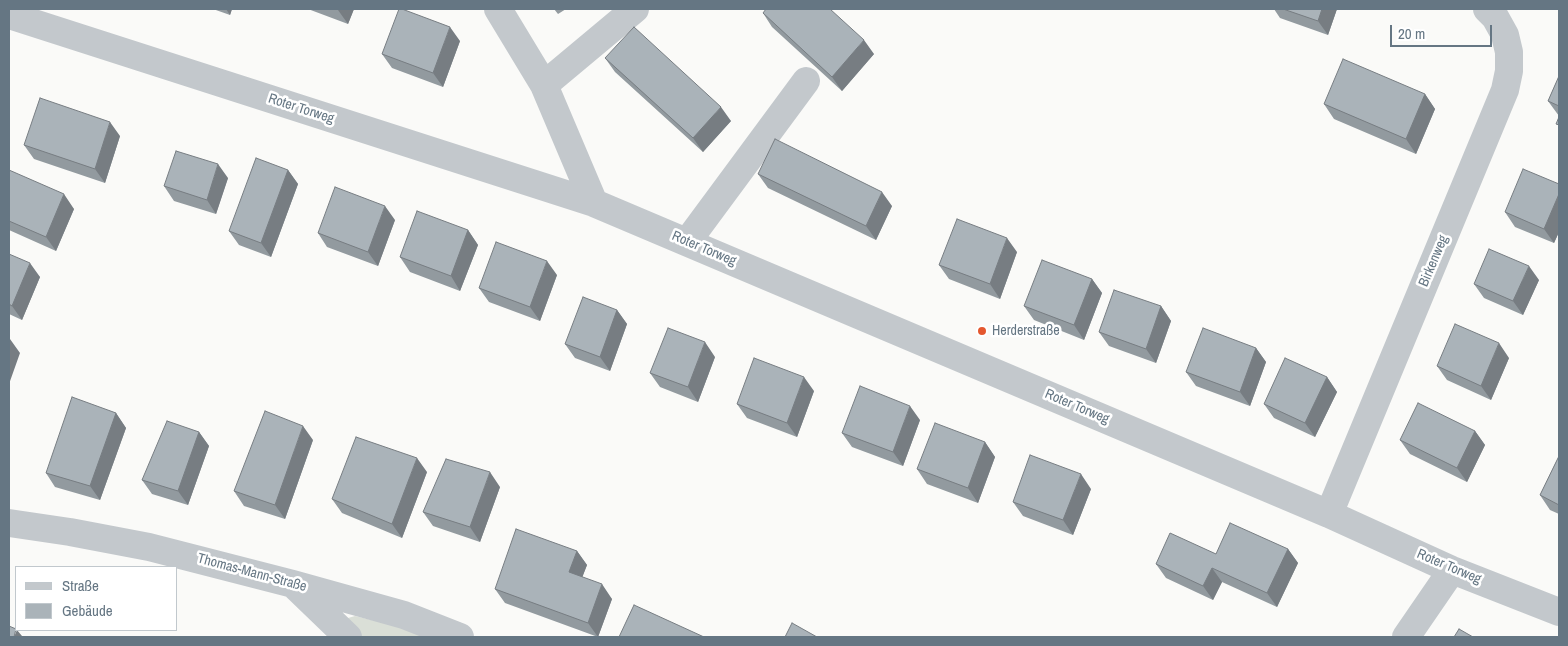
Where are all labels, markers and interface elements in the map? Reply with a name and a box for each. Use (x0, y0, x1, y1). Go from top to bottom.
scale bar (1393, 15, 1496, 47)
text: 20 m (1398, 23, 1425, 44)
street label: Roter Torweg (266, 90, 336, 128)
street label: Roter Torweg (669, 228, 739, 270)
street label: Birkenweg (1416, 233, 1452, 289)
place label: Herderstraße (992, 323, 1060, 339)
marker: Herderstraße (976, 325, 988, 337)
street label: Roter Torweg (1042, 386, 1112, 428)
street label: Roter Torweg (1414, 546, 1484, 588)
street label: Thomas-Mann-Straße (196, 550, 308, 596)
legend (15, 566, 178, 631)
text: Straße (62, 575, 99, 596)
text: Gebäude (62, 600, 113, 621)

